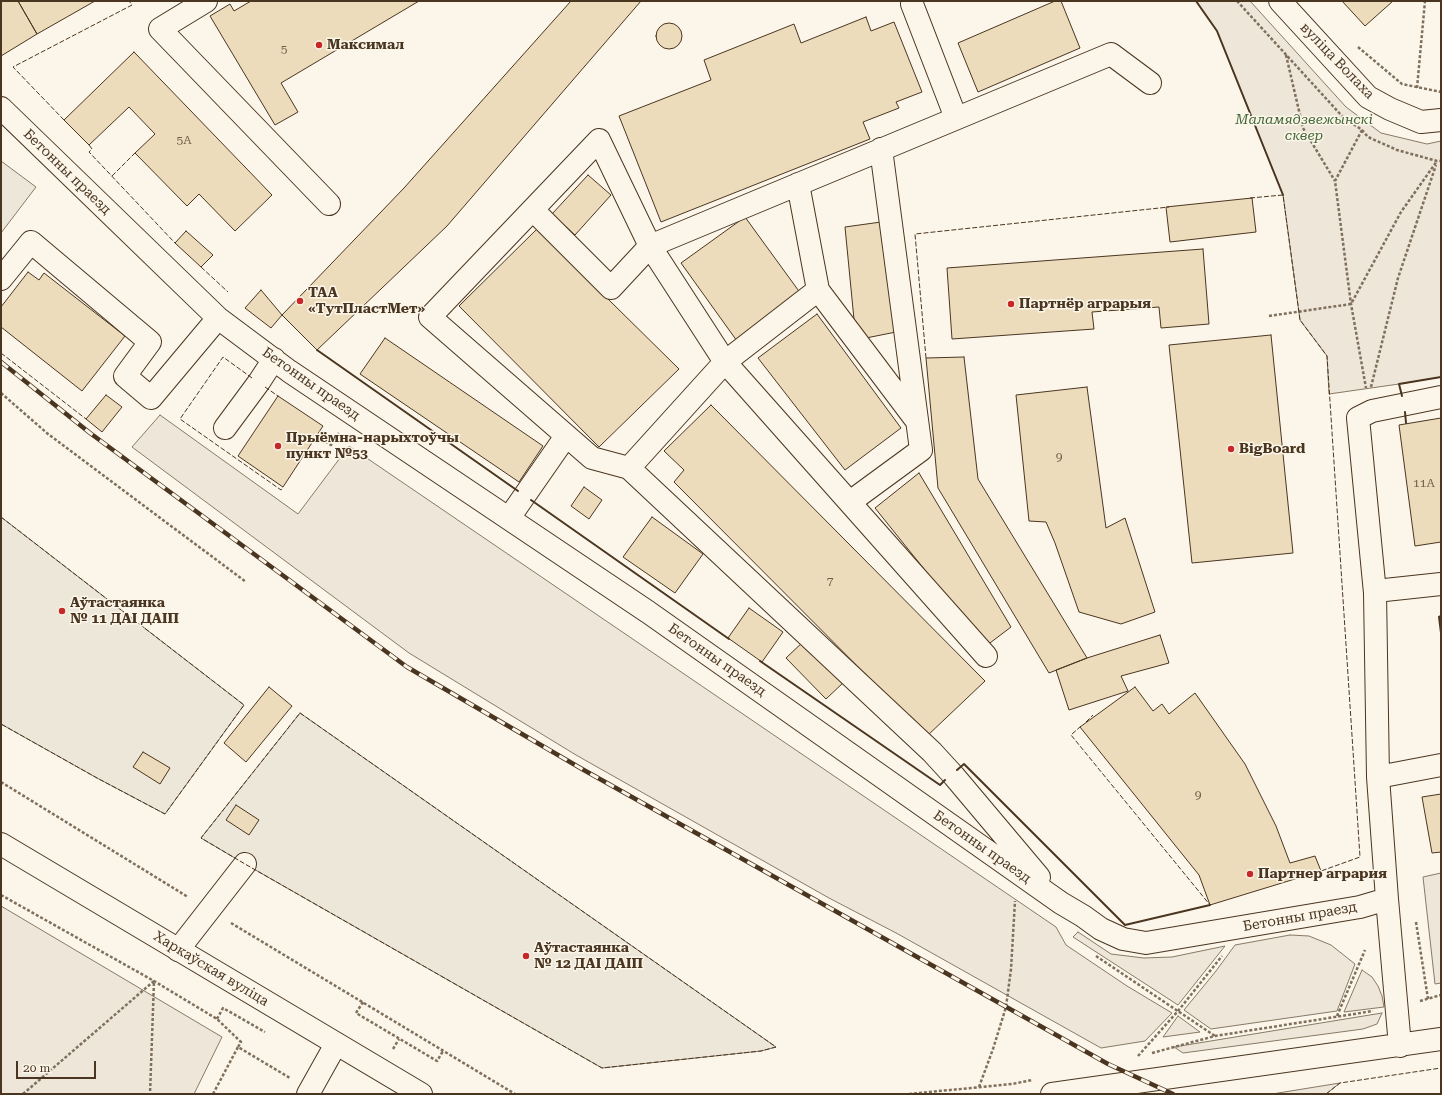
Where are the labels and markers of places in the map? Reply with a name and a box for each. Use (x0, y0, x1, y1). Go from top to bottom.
place label: Максимал (327, 37, 404, 53)
marker: Максимал (314, 40, 324, 50)
place label: ТАА «ТутПластМет» (308, 285, 425, 318)
marker: ТАА «ТутПластМет» (295, 296, 305, 306)
place label: Партнёр аграрыя (1019, 296, 1151, 312)
marker: Партнёр аграрыя (1006, 299, 1016, 309)
place label: Прыёмна-нарыхтоўчы пункт №53 (286, 430, 459, 462)
marker: Прыёмна-нарыхтоўчы пункт №53 (273, 441, 283, 451)
place label: BigBoard (1239, 441, 1305, 457)
marker: BigBoard (1226, 444, 1236, 454)
place label: Аўтастаянка № 11 ДАІ ДАІП (70, 595, 179, 628)
marker: Аўтастаянка № 11 ДАІ ДАІП (57, 606, 67, 616)
place label: Партнер агрария (1258, 866, 1387, 882)
marker: Партнер агрария (1245, 869, 1255, 879)
place label: Аўтастаянка № 12 ДАІ ДАІП (534, 940, 643, 972)
marker: Аўтастаянка № 12 ДАІ ДАІП (521, 951, 531, 961)

